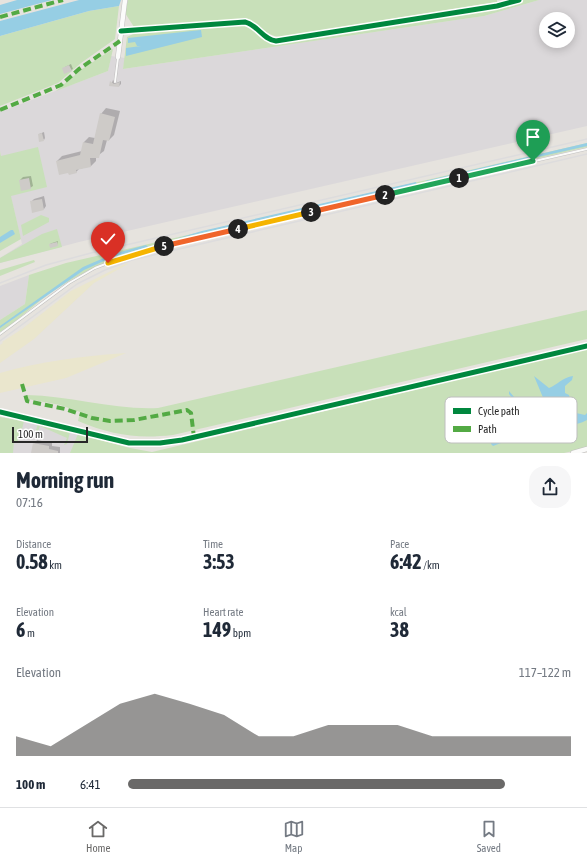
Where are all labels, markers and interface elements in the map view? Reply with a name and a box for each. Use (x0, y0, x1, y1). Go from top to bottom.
map controls (539, 12, 575, 48)
button: layers (539, 12, 575, 48)
pin (516, 120, 550, 161)
icon: arrive (522, 126, 544, 148)
pin: 1 (449, 168, 469, 188)
text: 1 (456, 172, 462, 184)
pin: 2 (375, 185, 395, 205)
text: 2 (382, 189, 388, 201)
pin: 3 (301, 202, 321, 222)
text: 3 (308, 206, 314, 218)
pin: 4 (228, 219, 248, 239)
pin (91, 222, 125, 263)
text: 4 (235, 223, 241, 235)
icon: check (97, 228, 119, 250)
pin: 5 (154, 236, 174, 256)
text: 5 (161, 240, 167, 252)
legend (445, 397, 577, 443)
text: Cycle path (478, 405, 520, 417)
text: Path (478, 423, 497, 435)
scale bar (12, 425, 88, 444)
text: 100 m (18, 428, 43, 440)
button: share (529, 466, 571, 508)
text: Morning run (16, 467, 114, 493)
text: 07:16 (16, 495, 43, 510)
text: Distance (16, 538, 51, 550)
text: Time (203, 538, 223, 550)
text: Pace (390, 538, 409, 550)
text: 0.58 (16, 550, 48, 573)
text: 3:53 (203, 550, 235, 573)
text: 6:42 (390, 550, 422, 573)
text: km (48, 559, 62, 571)
text: /km (422, 559, 440, 571)
text: Elevation (16, 606, 54, 618)
text: Heart rate (203, 606, 244, 618)
text: kcal (390, 606, 407, 618)
text: 6 (16, 618, 25, 641)
text: 149 (203, 618, 231, 641)
text: 38 (390, 618, 409, 641)
text: m (25, 627, 35, 639)
text: bpm (231, 627, 251, 639)
text: Elevation (16, 665, 61, 680)
text: 117–122 m (519, 665, 571, 680)
text: 100 m (16, 777, 45, 792)
text: 6:41 (80, 777, 101, 792)
tab: Home (86, 818, 111, 854)
tab: Map (283, 818, 305, 854)
tab: Saved (477, 818, 501, 854)

